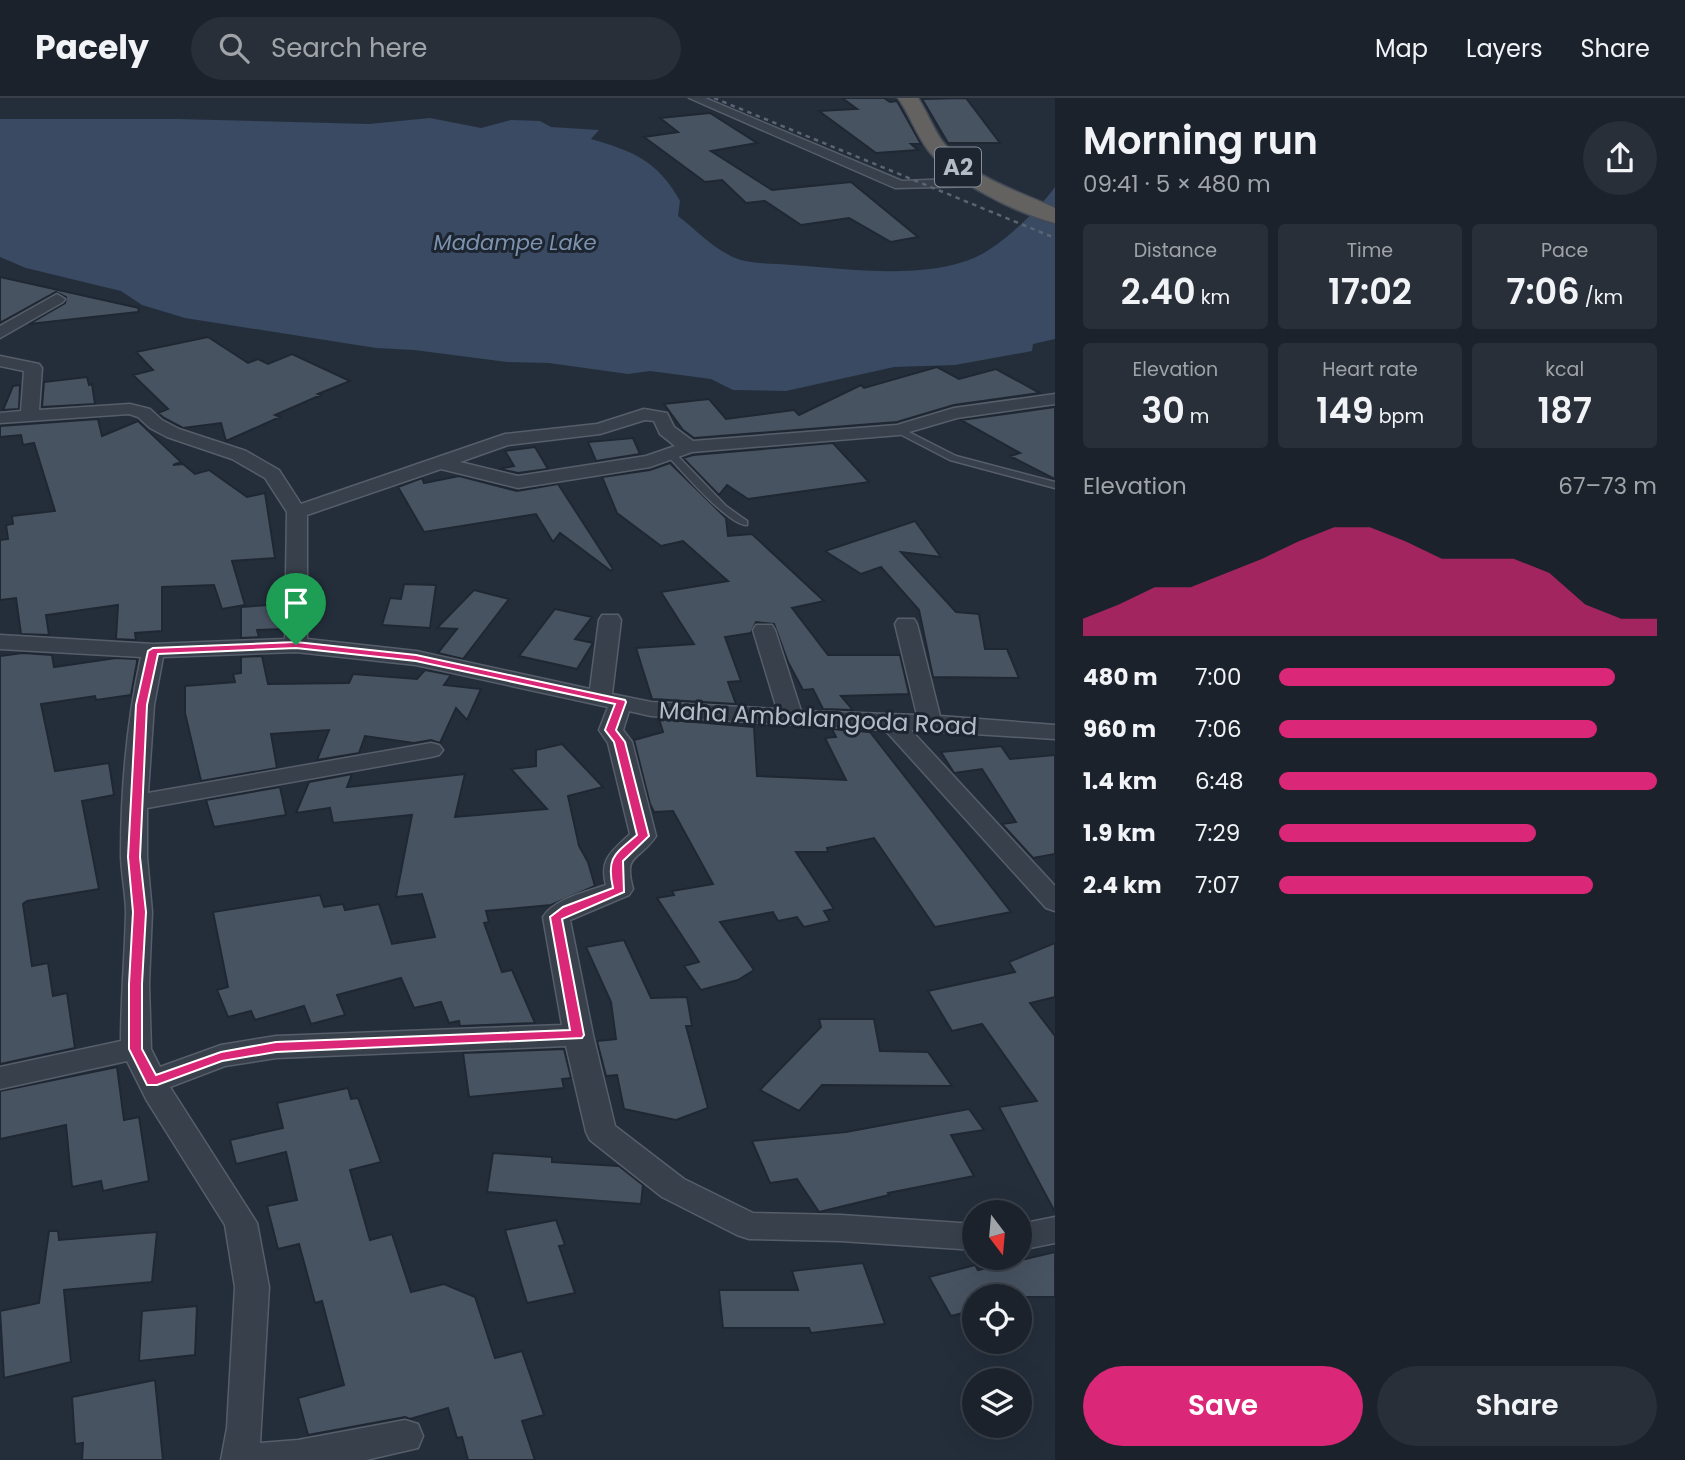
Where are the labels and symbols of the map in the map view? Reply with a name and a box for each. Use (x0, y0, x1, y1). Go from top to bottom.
road number: A2 (935, 148, 981, 186)
water label: Madampe Lake (434, 228, 596, 257)
pin (266, 573, 326, 645)
street label: Maha Ambalangoda Road (658, 693, 978, 743)
north arrow (962, 1200, 1032, 1270)

